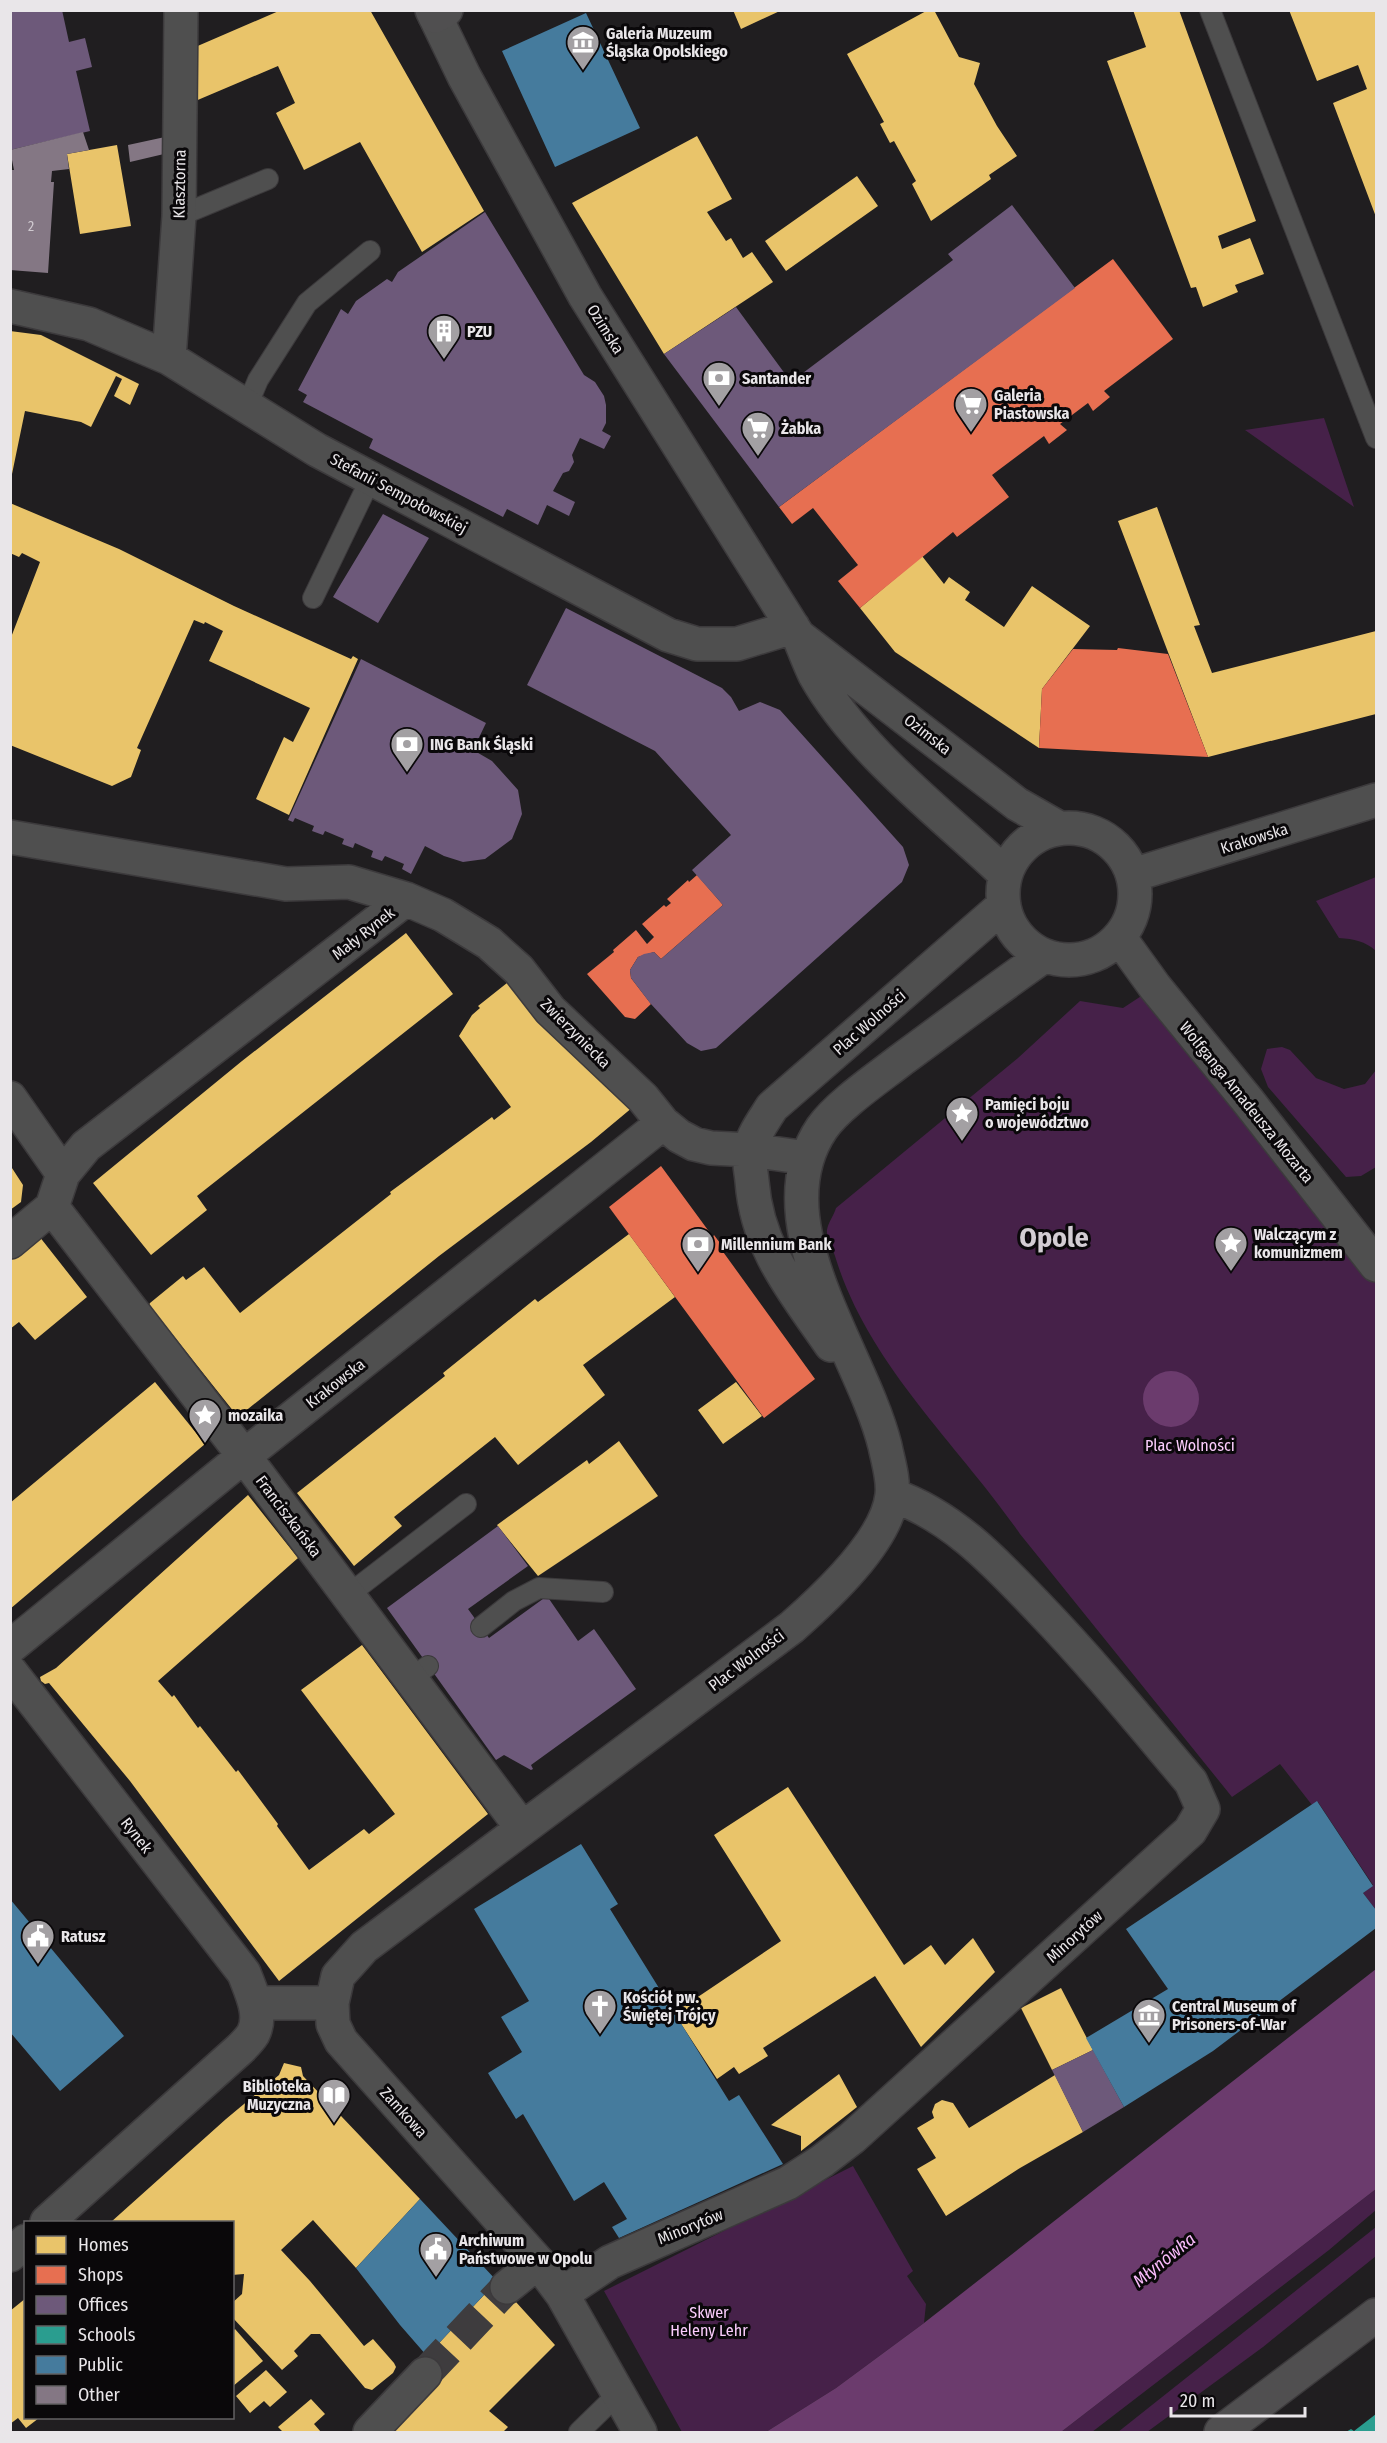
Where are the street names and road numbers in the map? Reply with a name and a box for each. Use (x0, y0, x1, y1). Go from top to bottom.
street label: Klasztorna (169, 149, 190, 219)
street label: Ozimska (583, 301, 628, 358)
street label: Stefanii Sempołowskiej (327, 449, 470, 538)
street label: Ozimska (900, 710, 955, 759)
street label: Krakowska (1218, 819, 1290, 858)
street label: Mały Rynek (328, 903, 399, 964)
street label: Plac Wolności (829, 986, 909, 1059)
street label: Zwierzyniecka (537, 994, 615, 1072)
street label: Wolfganga Amadeusza Mozarta (1176, 1018, 1318, 1187)
street label: Krakowska (302, 1354, 369, 1412)
street label: Franciszkańska (252, 1472, 326, 1561)
street label: Plac Wolności (705, 1626, 788, 1695)
street label: Rynek (117, 1814, 157, 1857)
street label: Minorytów (1042, 1906, 1107, 1966)
street label: Zamkowa (376, 2083, 431, 2142)
street label: Minorytów (655, 2205, 726, 2248)

